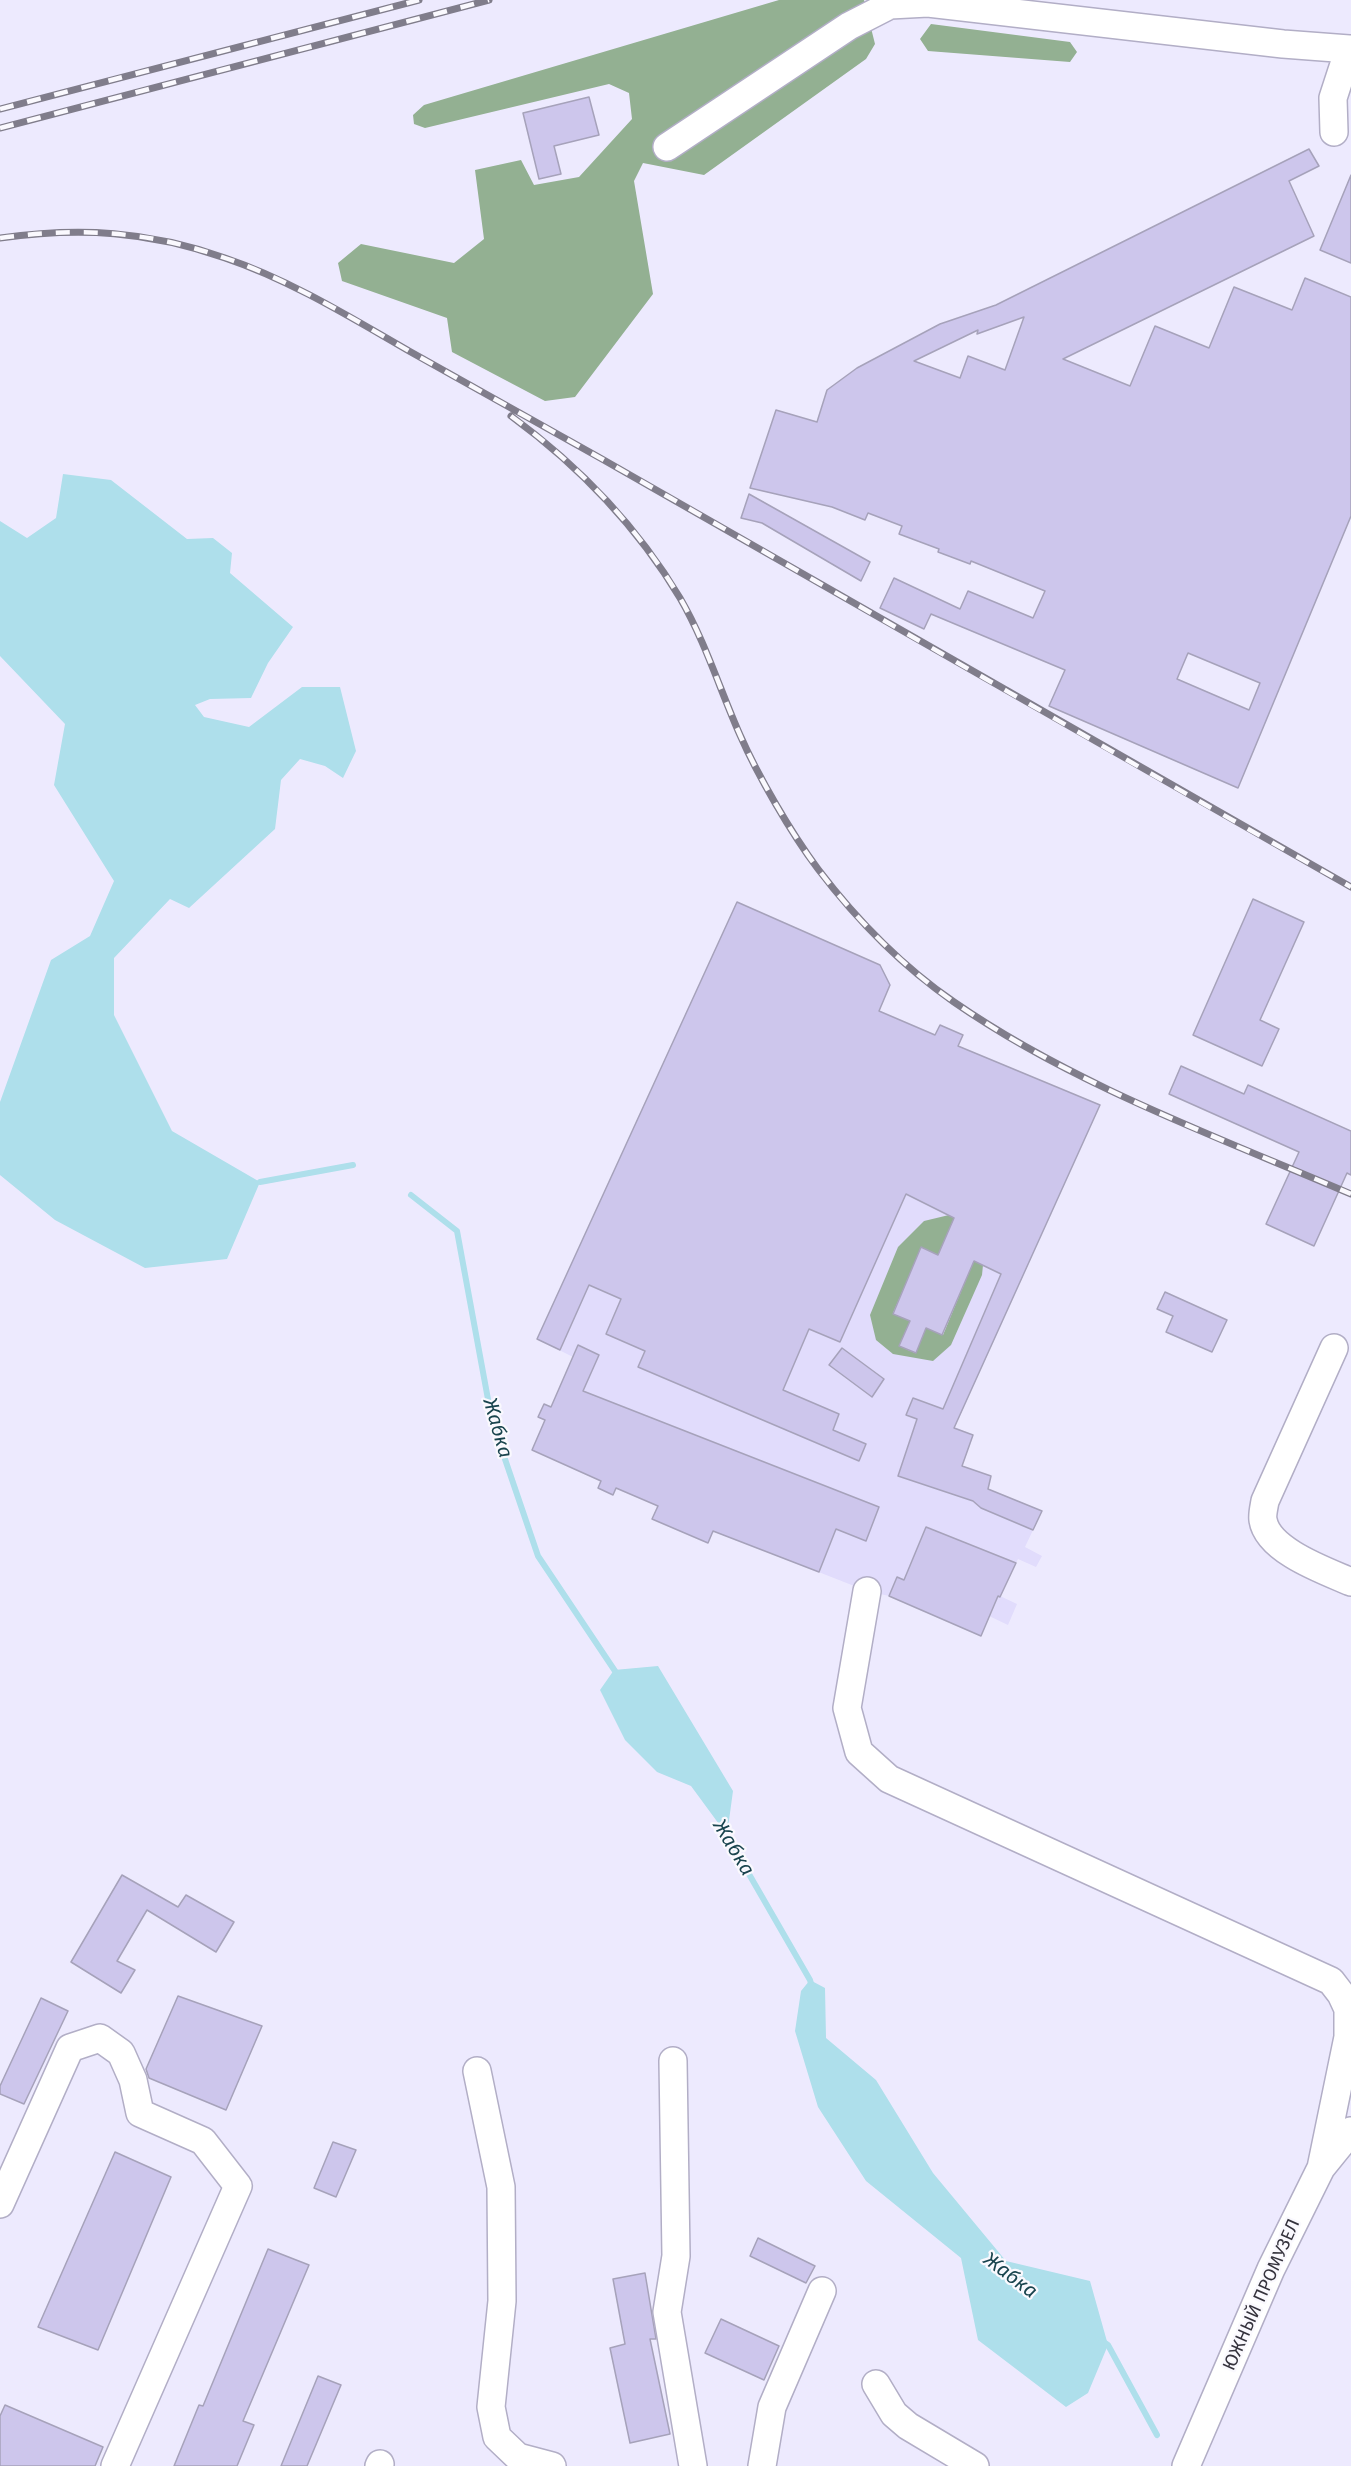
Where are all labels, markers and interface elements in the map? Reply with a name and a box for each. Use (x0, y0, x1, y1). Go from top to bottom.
water label: Жабка (477, 1395, 517, 1461)
water label: Жабка (707, 1816, 759, 1880)
street label: ЮЖНЫЙ ПРОМУЗЕЛ (1219, 2216, 1305, 2374)
water label: Жабка (978, 2248, 1042, 2304)

